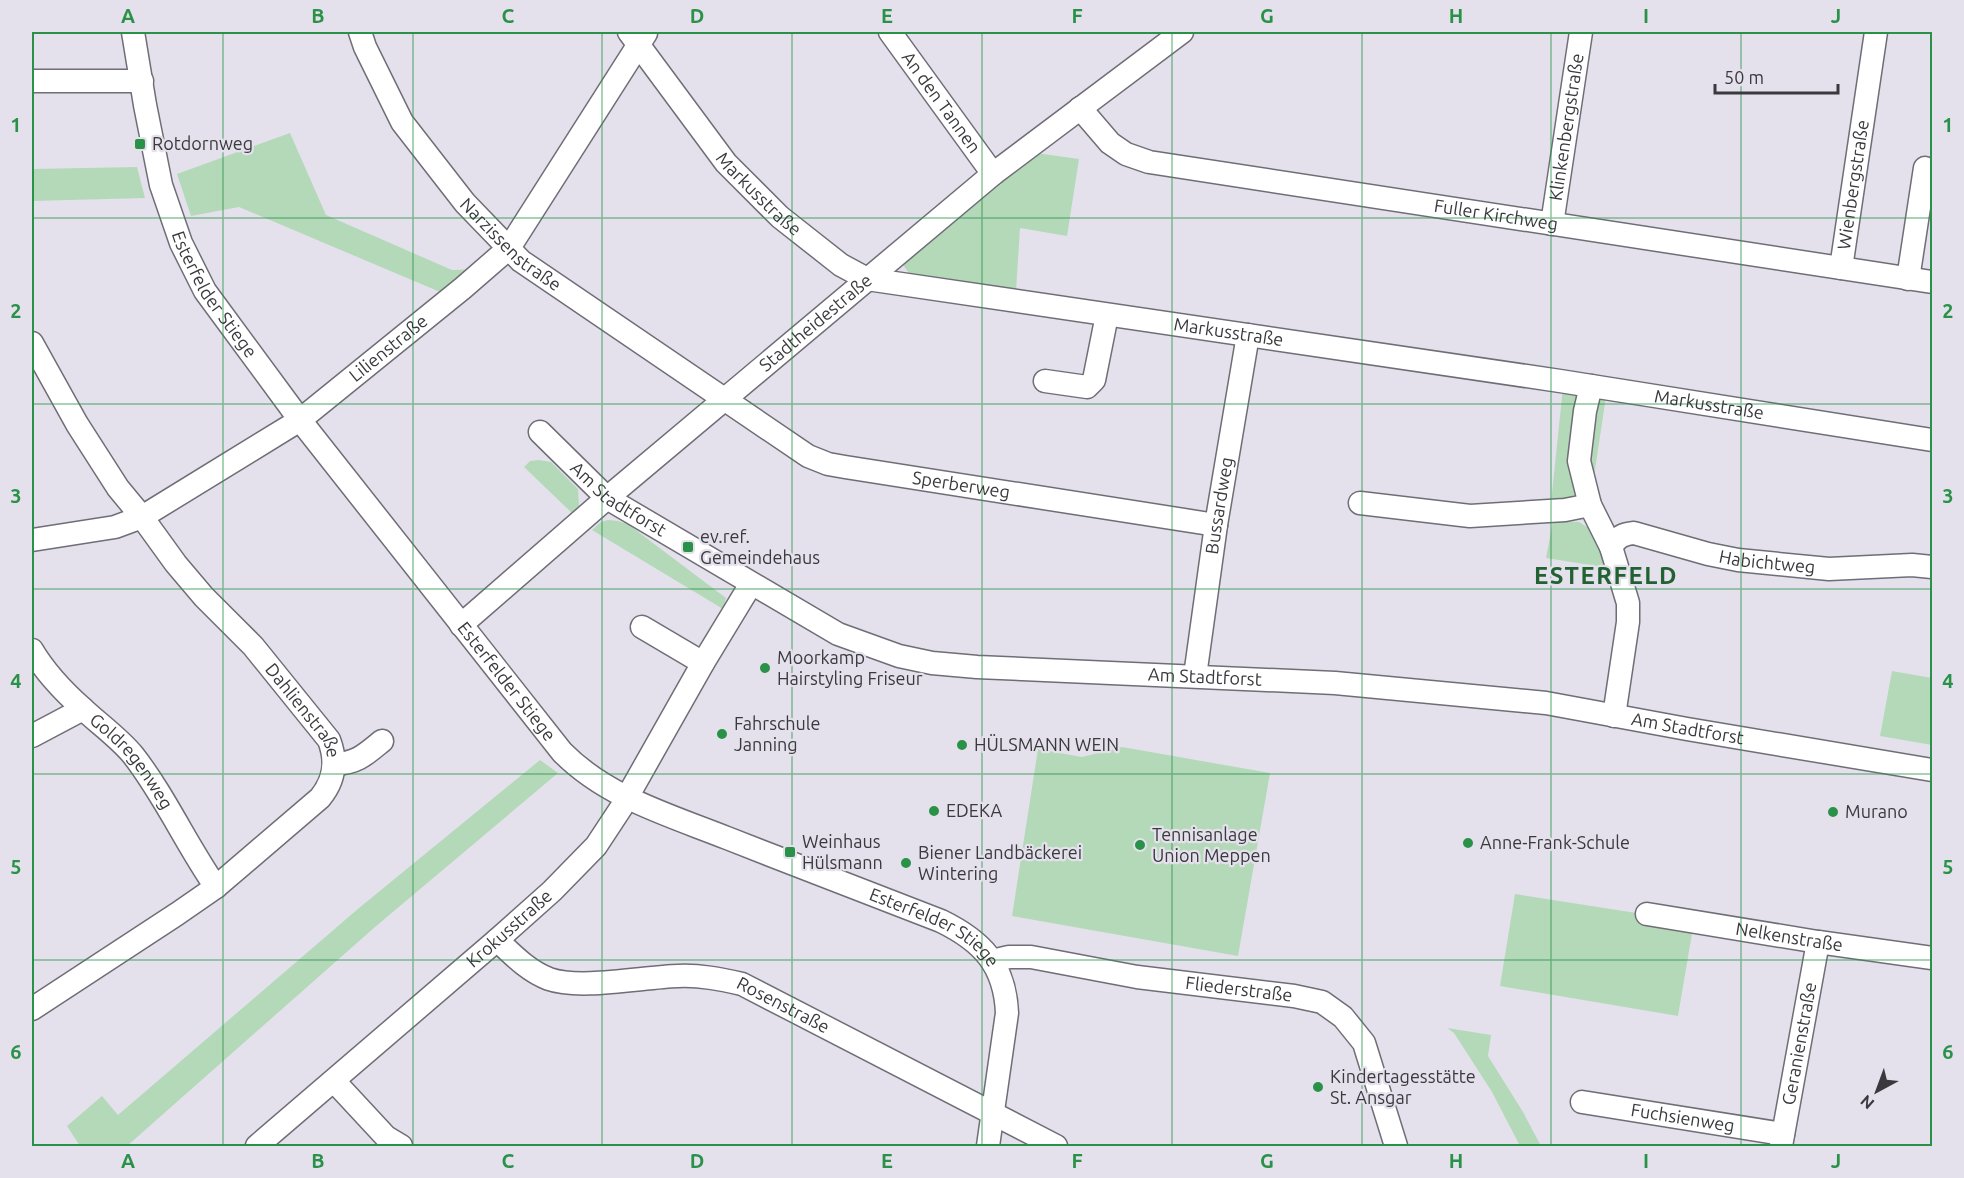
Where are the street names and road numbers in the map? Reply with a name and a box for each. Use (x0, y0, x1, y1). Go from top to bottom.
street label: An den Tannen (898, 47, 985, 156)
street label: Klinkenbergstraße (1545, 52, 1587, 202)
street label: Wienbergstraße (1833, 118, 1872, 251)
street label: Markusstraße (713, 148, 806, 239)
street label: Narzissenstraße (457, 193, 565, 294)
street label: Fuller Kirchweg (1433, 195, 1560, 234)
street label: Esterfelder Stiege (169, 228, 261, 361)
street label: Stadtheidestraße (755, 269, 875, 375)
street label: Lilienstraße (345, 310, 431, 385)
street label: Markusstraße (1173, 313, 1285, 349)
street label: Markusstraße (1653, 385, 1766, 422)
street label: Bussardweg (1201, 455, 1236, 556)
street label: Am Stadtforst (567, 457, 670, 540)
street label: Sperberweg (911, 467, 1012, 502)
street label: Habichtweg (1718, 545, 1816, 577)
street label: Esterfelder Stiege (454, 618, 560, 744)
street label: Dahlienstraße (262, 659, 344, 759)
street label: Am Stadtforst (1148, 664, 1262, 689)
street label: Am Stadtforst (1630, 708, 1745, 747)
street label: Goldregenweg (86, 709, 177, 812)
street label: Esterfelder Stiege (867, 883, 1004, 970)
street label: Krokusstraße (462, 885, 556, 971)
street label: Nelkenstraße (1734, 918, 1844, 954)
street label: Rosenstraße (734, 972, 833, 1036)
street label: Fliederstraße (1184, 972, 1294, 1005)
street label: Geranienstraße (1778, 980, 1820, 1107)
street label: Fuchsienweg (1630, 1099, 1736, 1135)

